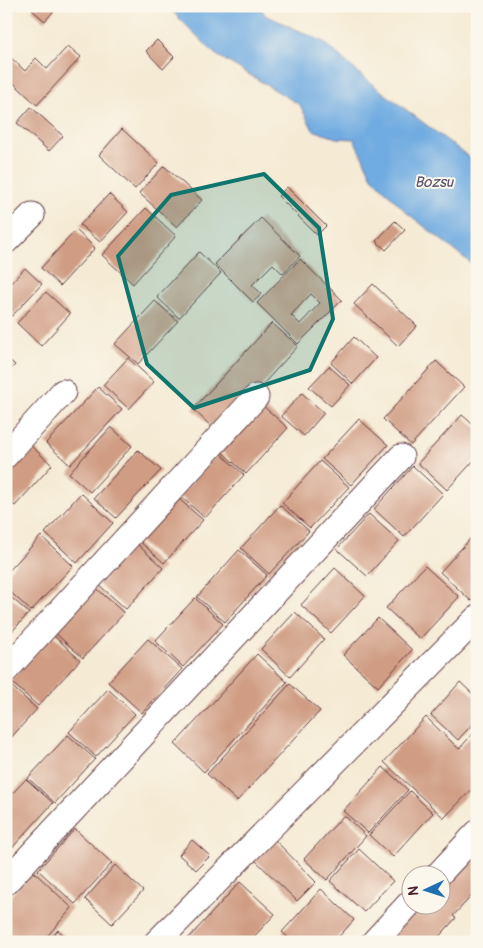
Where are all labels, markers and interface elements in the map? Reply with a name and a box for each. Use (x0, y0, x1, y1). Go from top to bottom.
water label: Bozsu (415, 173, 455, 192)
north arrow (400, 866, 450, 916)
text: N (405, 886, 422, 896)

